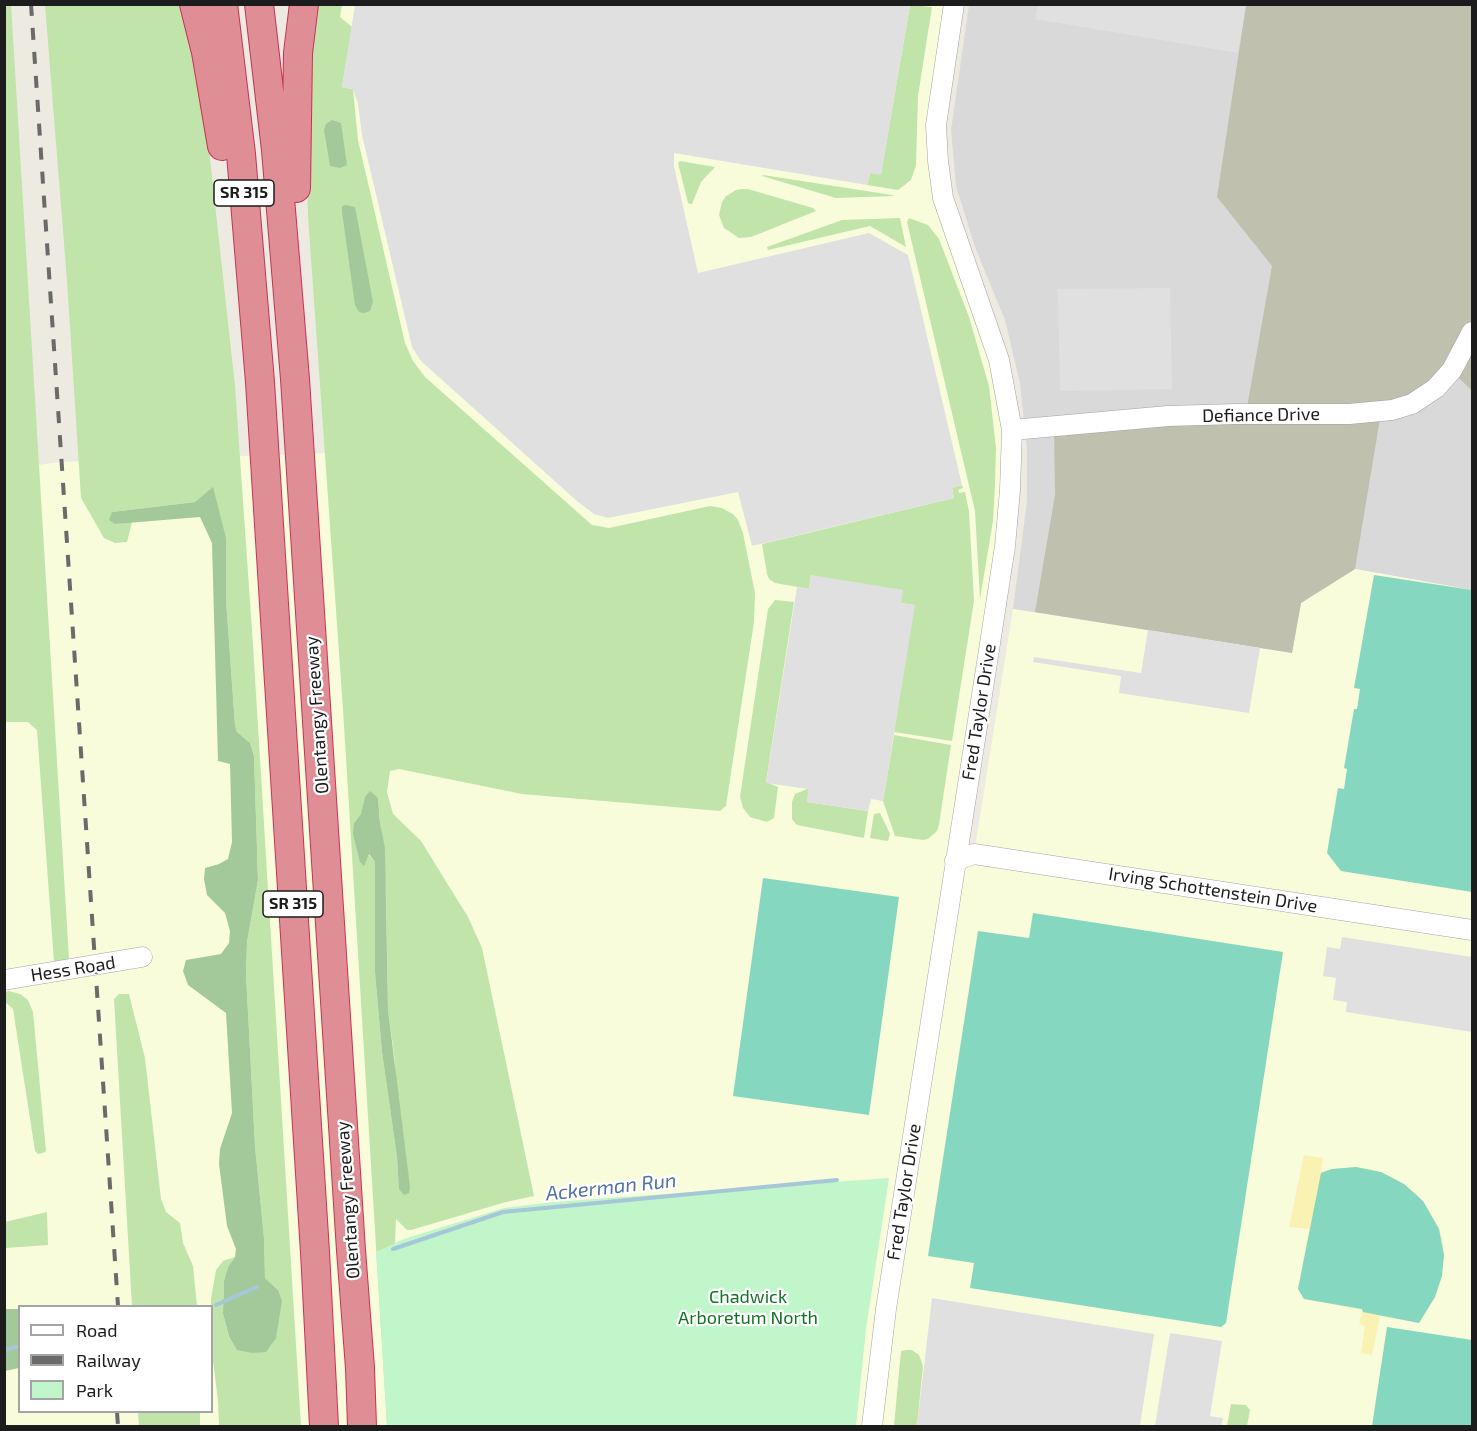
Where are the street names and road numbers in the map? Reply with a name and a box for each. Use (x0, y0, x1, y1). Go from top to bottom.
road number: SR 315 (214, 180, 274, 206)
street label: Defiance Drive (1202, 403, 1320, 427)
street label: Olentangy Freeway (301, 635, 333, 795)
street label: Fred Taylor Drive (958, 642, 1000, 782)
street label: Irving Schottenstein Drive (1107, 863, 1319, 917)
road number: SR 315 (263, 891, 323, 917)
street label: Hess Road (29, 952, 117, 986)
street label: Olentangy Freeway (332, 1120, 364, 1280)
street label: Fred Taylor Drive (883, 1122, 925, 1262)

